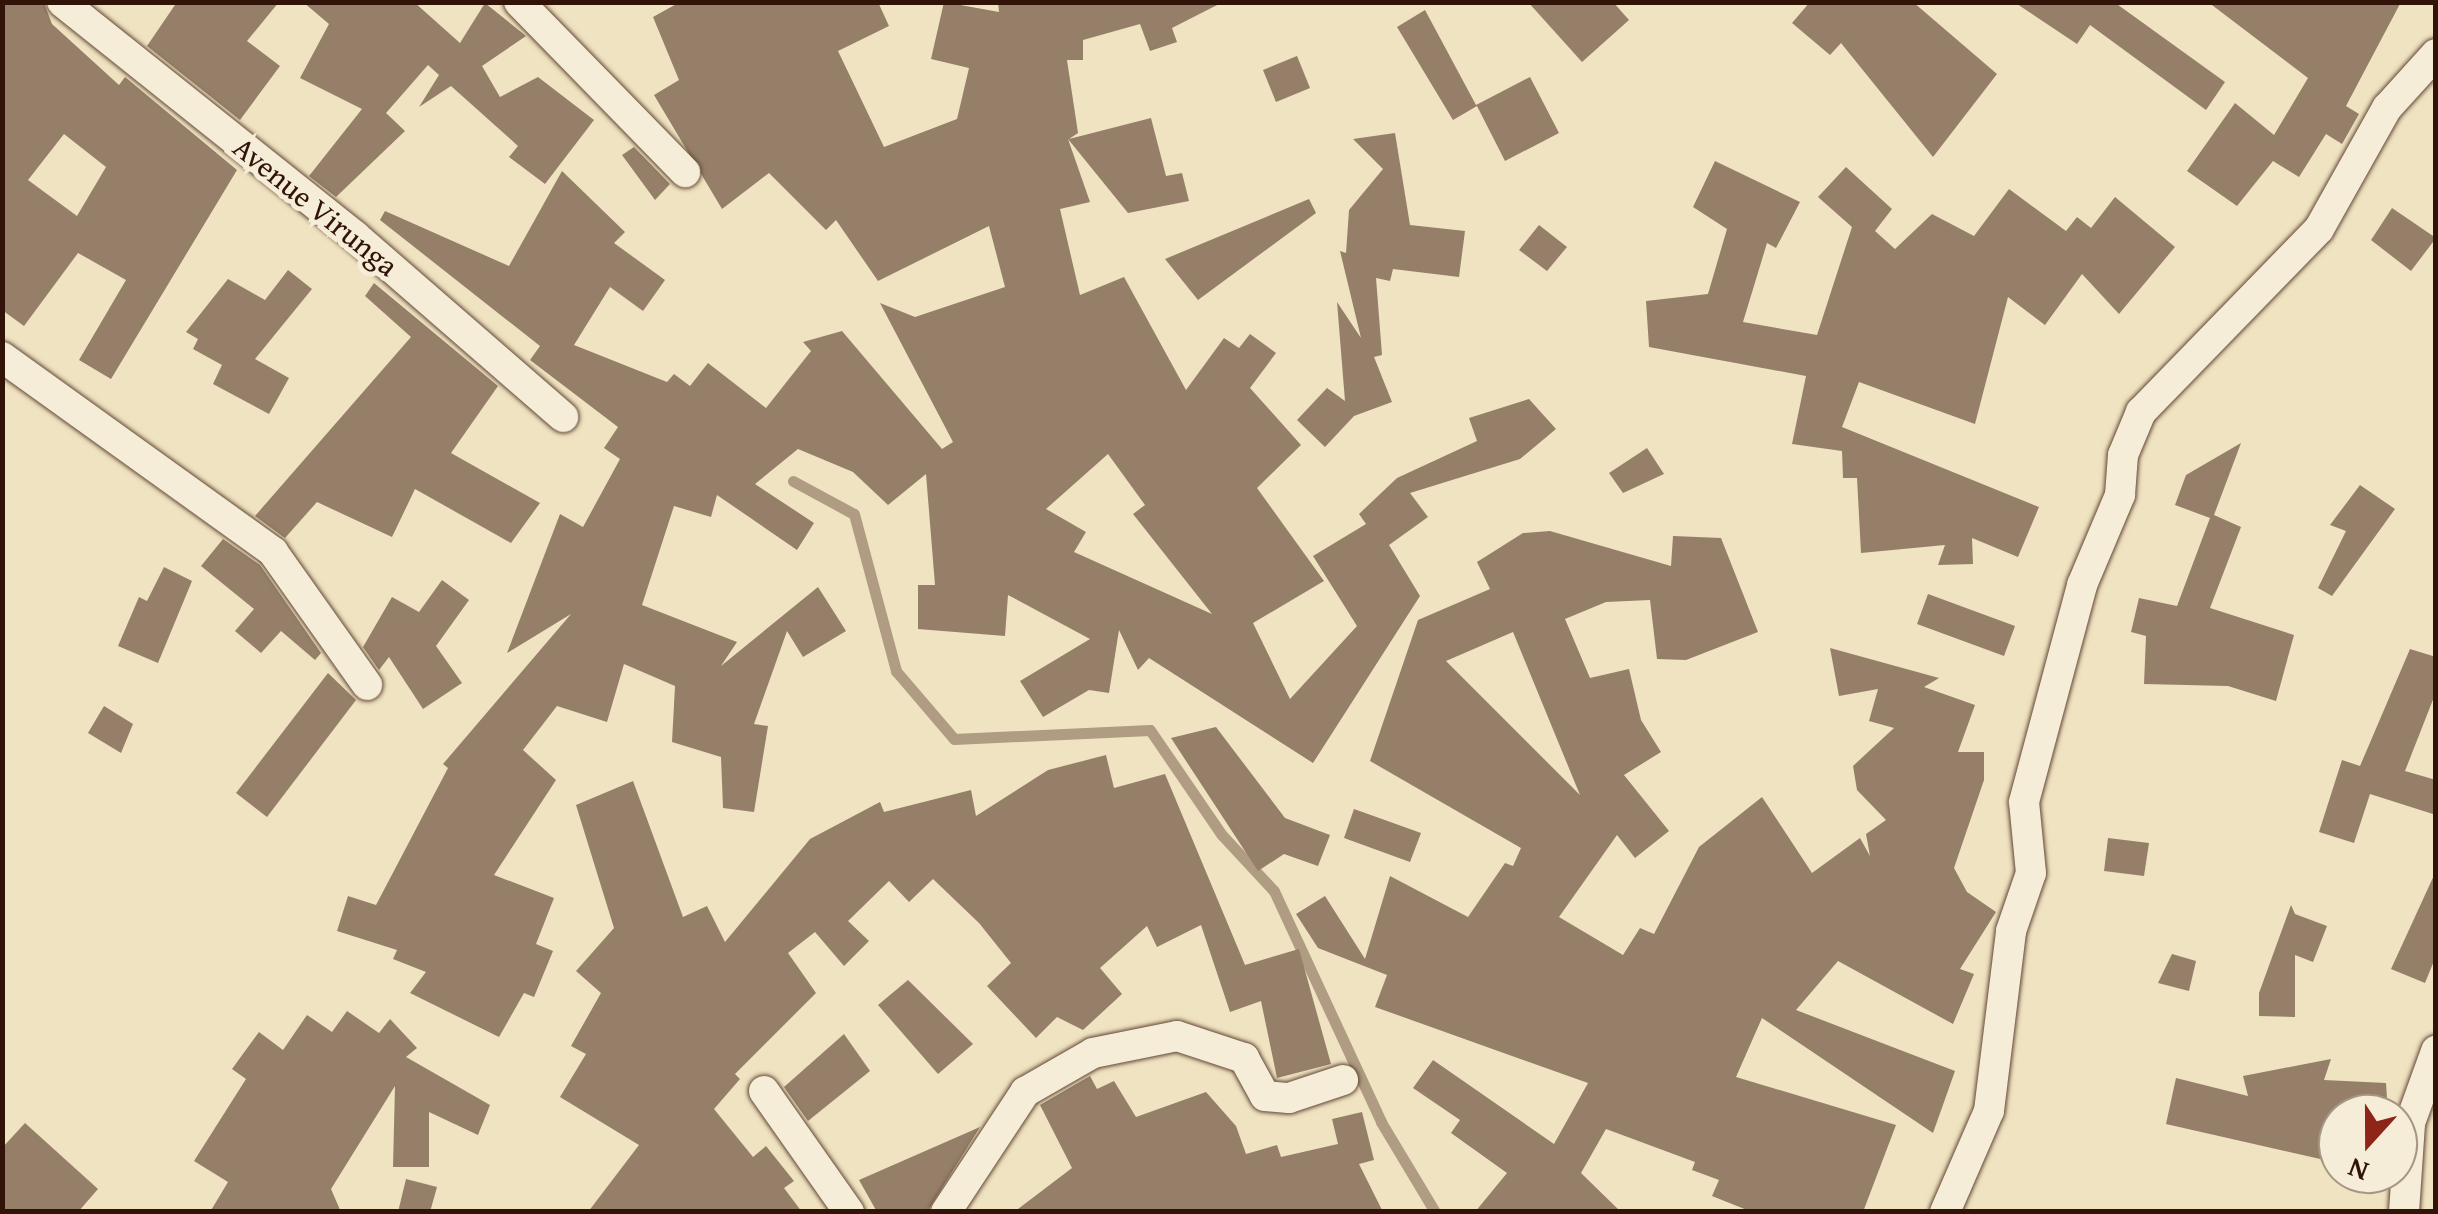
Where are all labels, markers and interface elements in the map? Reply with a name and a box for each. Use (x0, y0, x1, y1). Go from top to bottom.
street label: Avenue Virunga (226, 129, 406, 283)
north arrow (2318, 1094, 2418, 1194)
text: N (2342, 1148, 2374, 1193)

